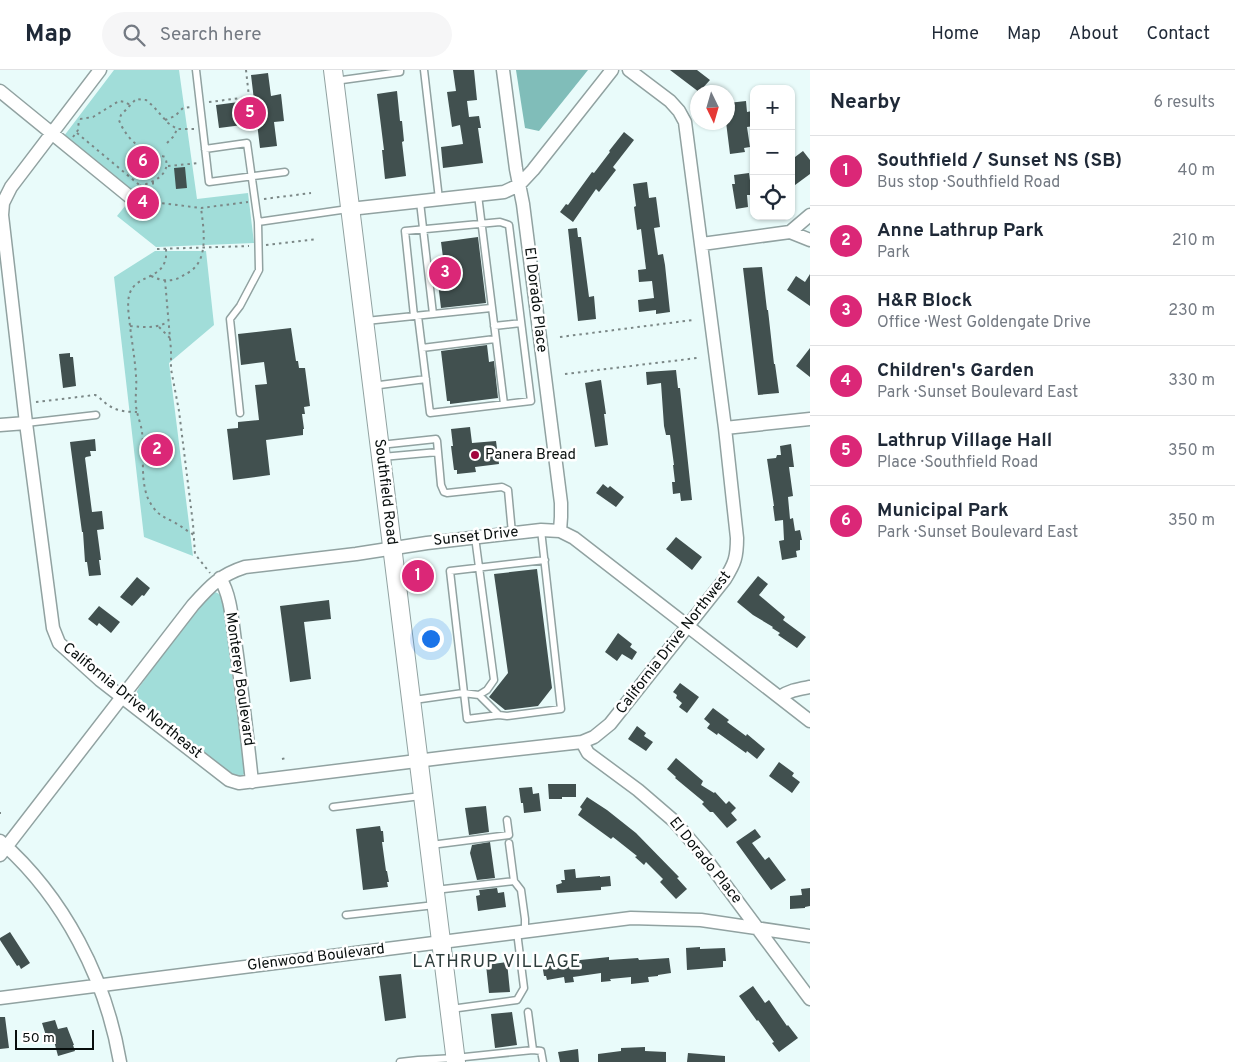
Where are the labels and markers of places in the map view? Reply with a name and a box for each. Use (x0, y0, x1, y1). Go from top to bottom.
pin: 5 (234, 94, 266, 132)
pin: 6 (127, 143, 159, 181)
pin: 4 (127, 184, 159, 222)
pin: 3 (429, 254, 461, 292)
pin: 2 (141, 431, 173, 469)
place label: Panera Bread (485, 446, 576, 465)
marker: Panera Bread (469, 449, 481, 461)
pin: 1 (402, 557, 434, 595)

